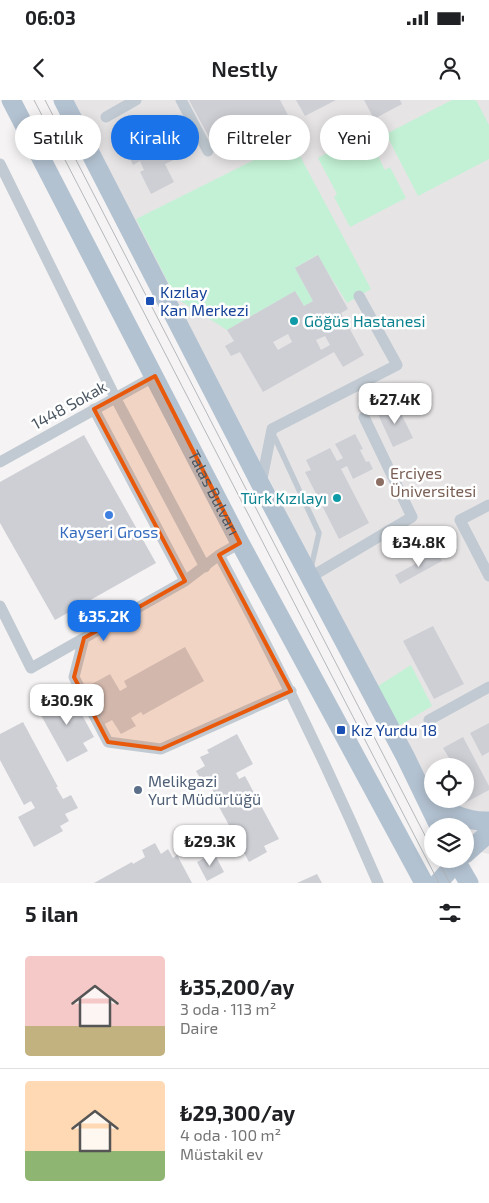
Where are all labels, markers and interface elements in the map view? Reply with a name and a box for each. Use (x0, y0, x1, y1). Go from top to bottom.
text: 06:03 (25, 6, 76, 29)
icon: back (25, 54, 53, 82)
icon: person (436, 54, 464, 82)
text: Nestly (211, 55, 278, 81)
chip: Satılık (15, 115, 101, 160)
chip: Kiralık (111, 115, 199, 160)
chip: Filtreler (209, 115, 310, 160)
chip: Yeni (320, 115, 389, 160)
place label: Kızılay Kan Merkezi (160, 282, 249, 319)
marker: Kızılay Kan Merkezi (144, 295, 156, 307)
place label: Göğüs Hastanesi (304, 311, 425, 330)
marker: Göğüs Hastanesi (288, 315, 300, 327)
street label: 1448 Sokak (28, 376, 109, 433)
pin: ₺27.4K (354, 382, 436, 425)
text: ₺27.4K (370, 389, 420, 408)
street label: Talas Bulvarı (185, 447, 244, 538)
place label: Erciyes Üniversitesi (390, 463, 476, 500)
marker: Erciyes Üniversitesi (374, 476, 386, 488)
place label: Türk Kızılayı (240, 488, 327, 507)
marker: Türk Kızılayı (331, 492, 343, 504)
marker: Kayseri Gross (103, 509, 115, 521)
place label: Kayseri Gross (60, 522, 159, 541)
pin: ₺34.8K (378, 526, 460, 568)
text: ₺34.8K (393, 532, 445, 551)
pin: ₺35.2K (63, 600, 145, 642)
text: ₺35.2K (79, 606, 129, 625)
pin: ₺30.9K (26, 684, 108, 726)
text: ₺30.9K (41, 690, 93, 709)
place label: Kız Yurdu 18 (351, 720, 437, 739)
marker: Kız Yurdu 18 (335, 724, 347, 736)
map controls (424, 758, 474, 868)
button: locate (424, 758, 474, 808)
place label: Melikgazi Yurt Müdürlüğü (148, 771, 261, 808)
marker: Melikgazi Yurt Müdürlüğü (132, 784, 144, 796)
button: layers (424, 818, 474, 868)
pin: ₺29.3K (169, 824, 251, 867)
text: ₺29.3K (184, 831, 236, 850)
icon: filters (436, 899, 464, 927)
text: 5 ilan (25, 901, 78, 926)
text: ₺35,200/ay (180, 974, 294, 999)
icon: home (65, 976, 125, 1036)
text: 3 oda · 113 m² (180, 999, 276, 1018)
text: Daire (180, 1018, 218, 1037)
text: ₺29,300/ay (180, 1100, 295, 1125)
icon: home (65, 1101, 125, 1161)
text: 4 oda · 100 m² (180, 1125, 281, 1144)
text: Müstakil ev (180, 1144, 263, 1163)

